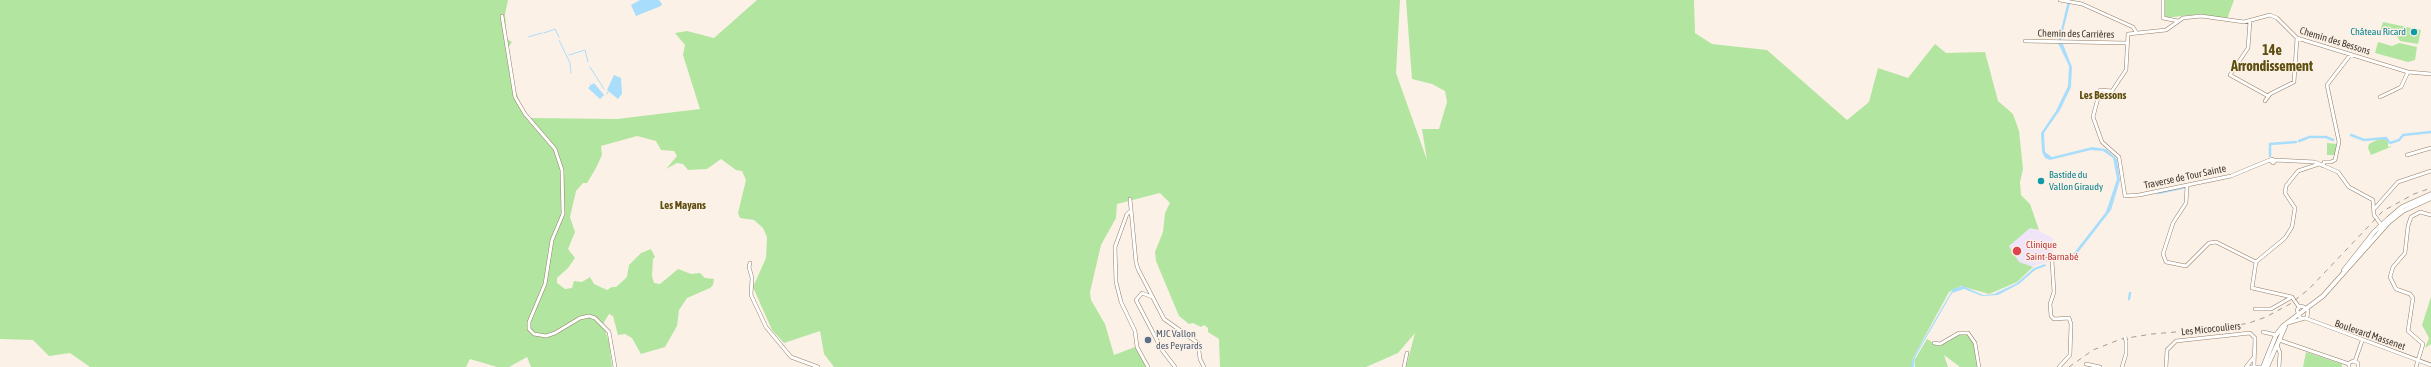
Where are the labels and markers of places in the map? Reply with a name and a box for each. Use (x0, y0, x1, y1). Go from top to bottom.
place label: Château Ricard (2350, 26, 2406, 38)
marker: Château Ricard (2409, 27, 2419, 37)
place label: Bastide du Vallon Giraudy (2049, 169, 2103, 192)
marker: Bastide du Vallon Giraudy (2036, 176, 2046, 186)
place label: Clinique Saint-Barnabé (2026, 239, 2078, 262)
marker: Clinique Saint-Barnabé (2011, 245, 2023, 257)
place label: MJC Vallon des Peyrards (1156, 328, 1202, 352)
marker: MJC Vallon des Peyrards (1143, 335, 1153, 345)

